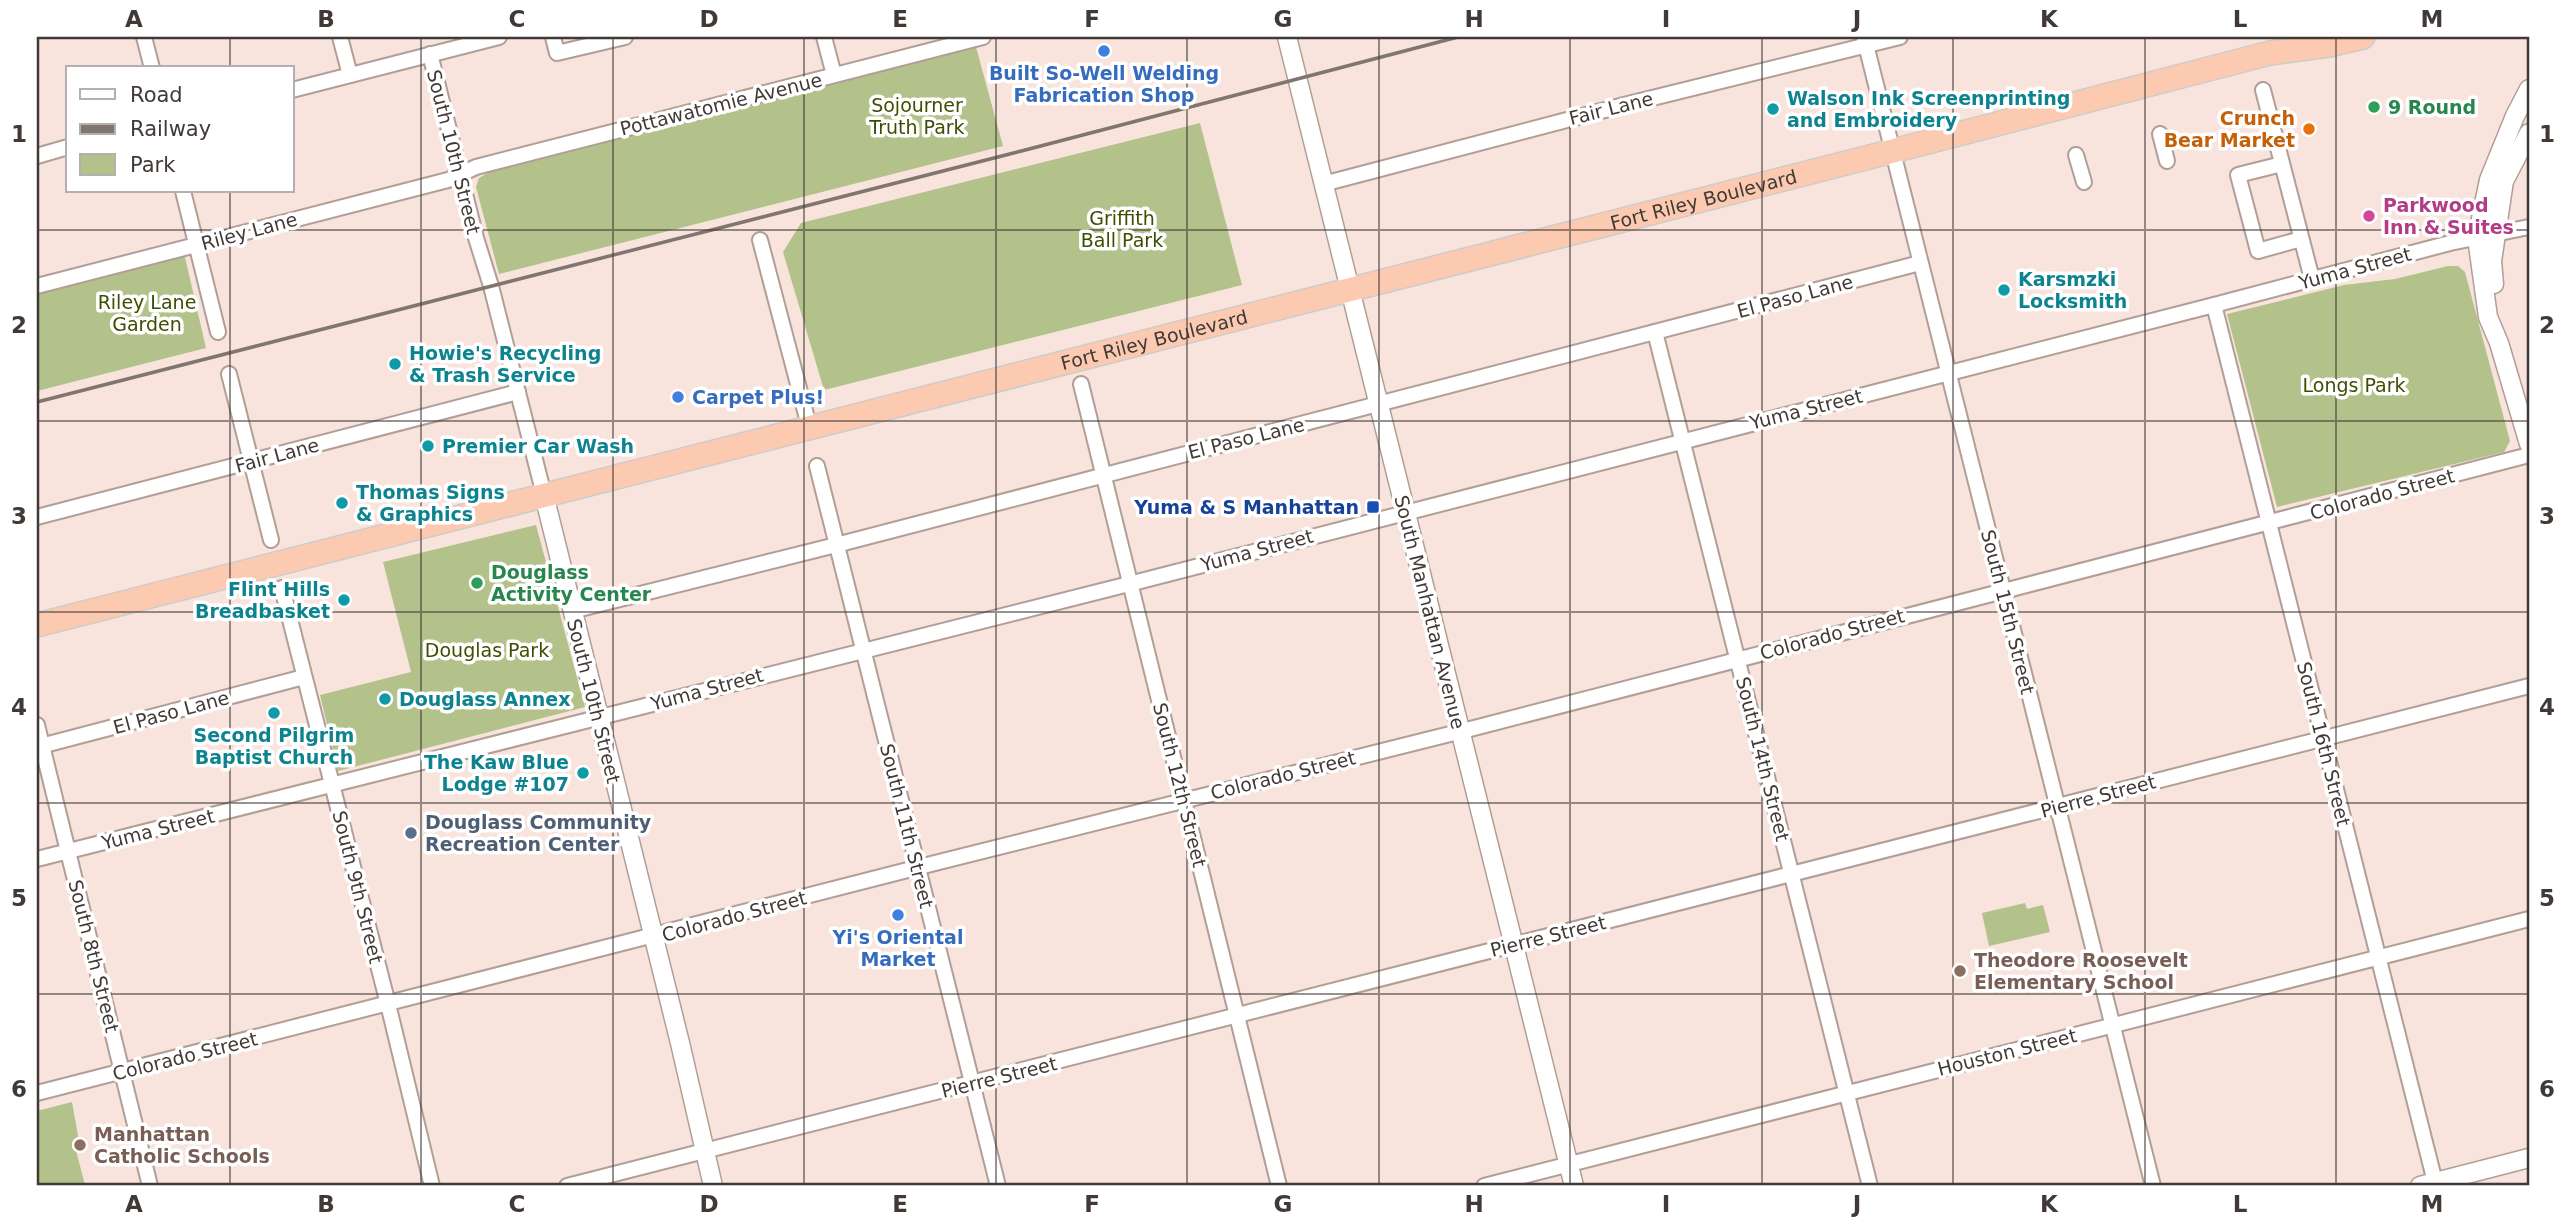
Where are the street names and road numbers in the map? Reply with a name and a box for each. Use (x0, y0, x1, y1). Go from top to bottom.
street label: South 10th Street (423, 67, 485, 237)
street label: Pottawatomie Avenue (618, 68, 824, 140)
street label: Fair Lane (1567, 87, 1655, 129)
street label: Fort Riley Boulevard (1608, 165, 1799, 234)
street label: Riley Lane (198, 208, 300, 254)
street label: Yuma Street (2295, 242, 2414, 294)
street label: El Paso Lane (1735, 270, 1855, 322)
street label: Fort Riley Boulevard (1058, 305, 1250, 374)
street label: Yuma Street (1746, 384, 1865, 434)
street label: El Paso Lane (1186, 413, 1306, 463)
street label: Fair Lane (233, 433, 321, 477)
street label: Colorado Street (2307, 464, 2457, 524)
street label: South Manhattan Avenue (1390, 493, 1470, 731)
street label: Yuma Street (1197, 524, 1316, 576)
street label: South 15th Street (1977, 527, 2039, 697)
street label: Colorado Street (1757, 604, 1907, 664)
street label: South 10th Street (563, 616, 625, 786)
street label: South 16th Street (2293, 659, 2355, 829)
street label: Yuma Street (647, 663, 766, 715)
street label: South 14th Street (1732, 674, 1794, 844)
street label: El Paso Lane (111, 686, 231, 738)
street label: South 12th Street (1149, 700, 1211, 870)
street label: South 11th Street (876, 741, 938, 911)
street label: Colorado Street (1208, 746, 1358, 804)
street label: Pierre Street (2038, 770, 2158, 822)
street label: Yuma Street (98, 804, 217, 854)
street label: South 9th Street (328, 808, 388, 966)
street label: South 8th Street (64, 877, 124, 1035)
street label: Colorado Street (659, 886, 809, 946)
street label: Pierre Street (1488, 911, 1608, 961)
street label: Houston Street (1935, 1024, 2079, 1080)
street label: Colorado Street (110, 1027, 260, 1085)
street label: Pierre Street (939, 1052, 1059, 1102)

